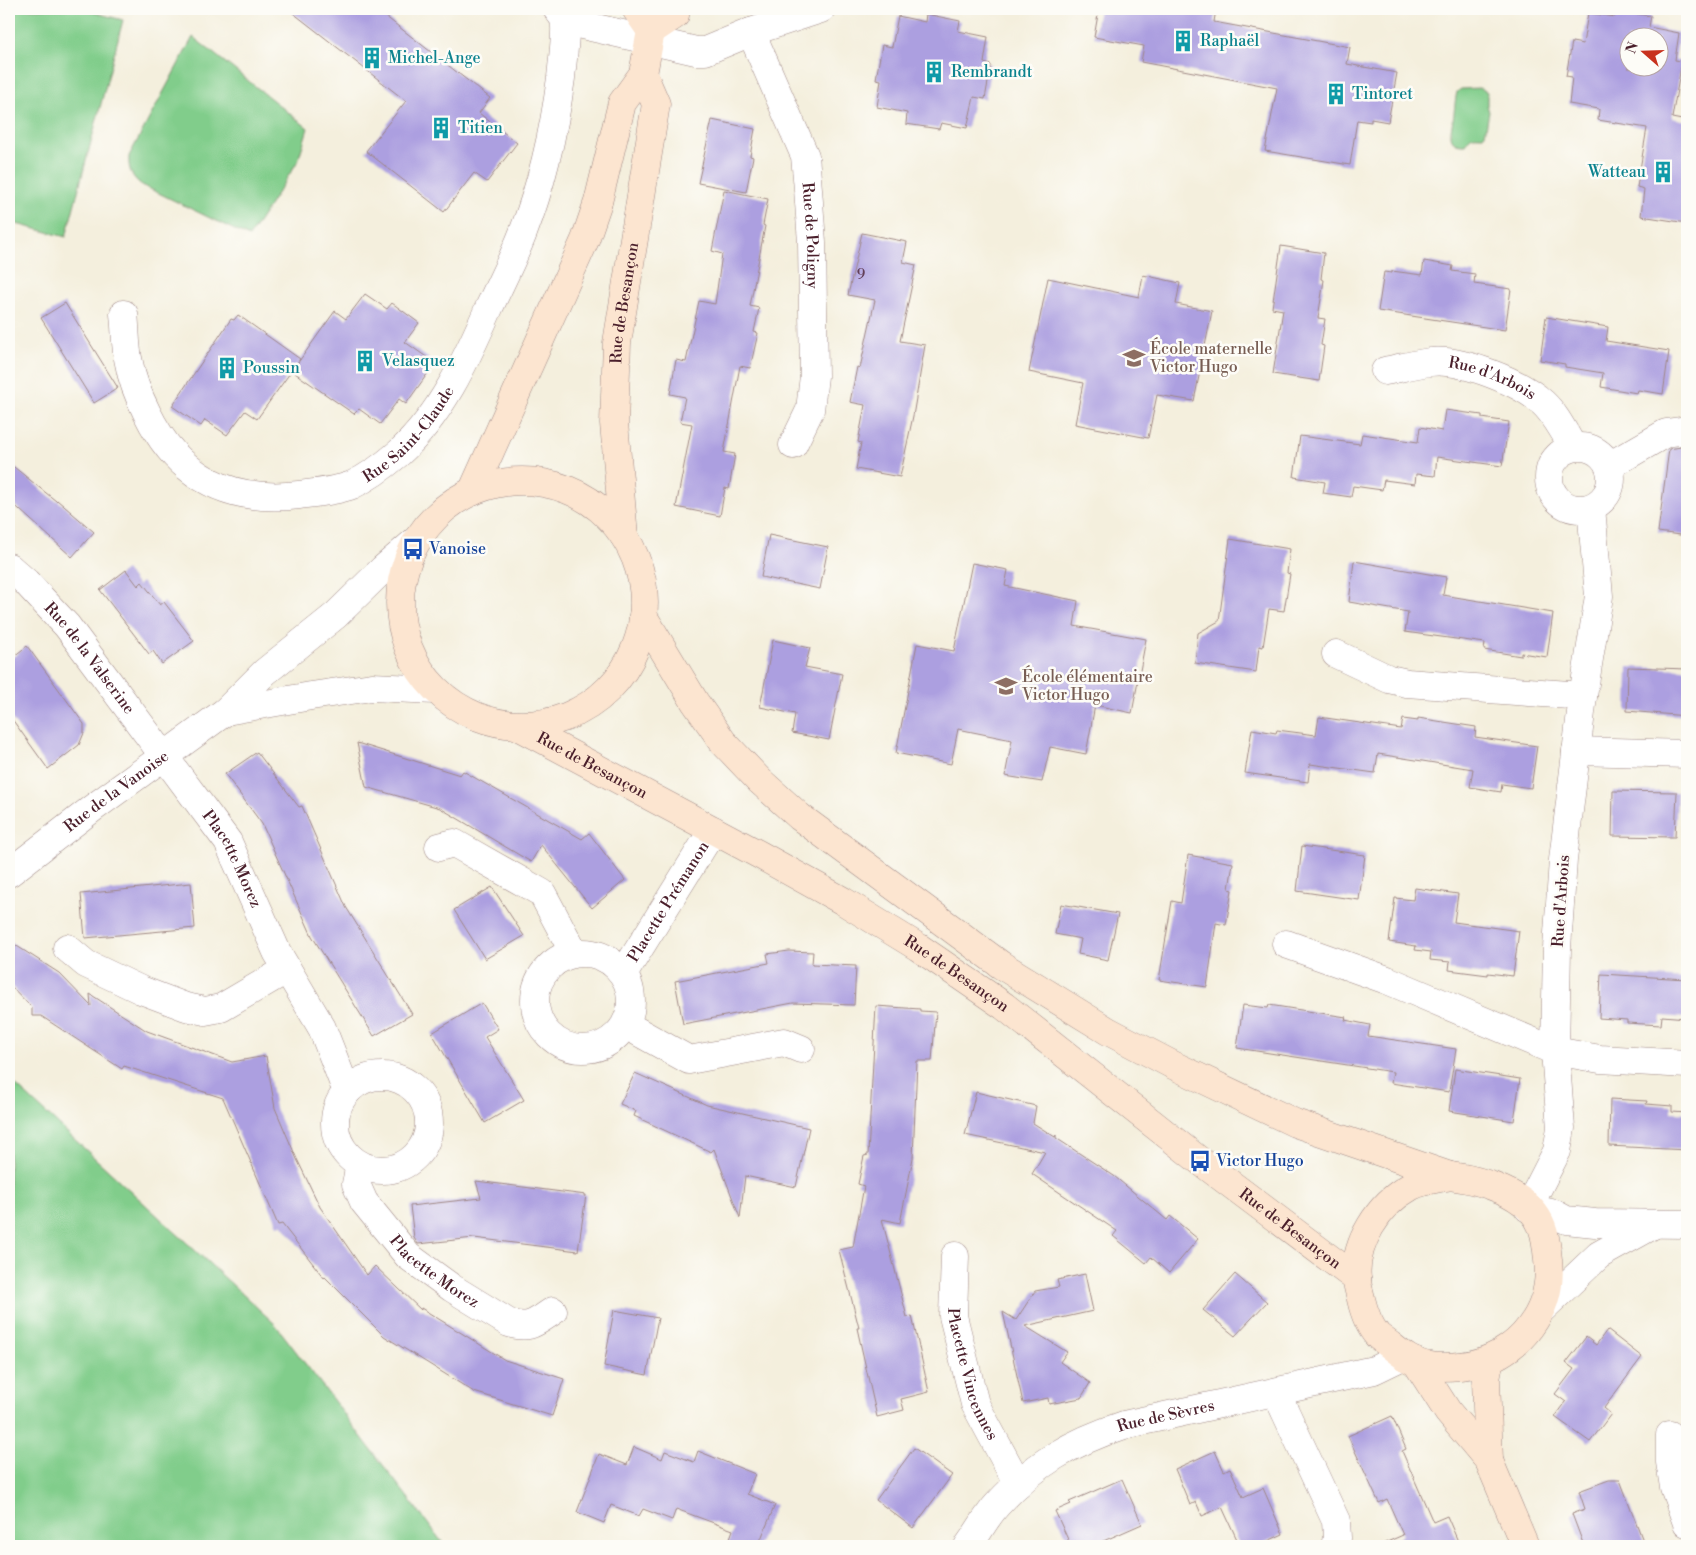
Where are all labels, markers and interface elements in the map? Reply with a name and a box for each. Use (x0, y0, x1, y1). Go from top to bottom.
building icon: Raphaël (1170, 28, 1196, 54)
north arrow (1618, 28, 1668, 78)
place label: Raphaël (1200, 31, 1259, 51)
text: N (1622, 40, 1643, 56)
building icon: Michel-Ange (359, 45, 385, 71)
place label: Michel-Ange (388, 48, 481, 68)
building icon: Rembrandt (921, 59, 947, 85)
place label: Rembrandt (951, 62, 1033, 82)
building icon: Tintoret (1323, 81, 1349, 107)
place label: Tintoret (1352, 84, 1413, 104)
building icon: Titien (428, 115, 454, 141)
place label: Titien (458, 118, 503, 138)
building icon: Watteau (1650, 159, 1676, 185)
place label: Watteau (1587, 162, 1646, 182)
street label: Rue de Poligny (797, 182, 823, 289)
street label: Rue de Besançon (606, 240, 643, 364)
house number: 9 (857, 266, 865, 284)
place label: École maternelle Victor Hugo (1149, 337, 1272, 377)
school or university icon: École maternelle Victor Hugo (1121, 345, 1147, 371)
building icon: Velasquez (352, 348, 378, 374)
place label: Velasquez (381, 351, 455, 371)
street label: Rue d'Arbois (1447, 352, 1540, 404)
building icon: Poussin (214, 355, 240, 381)
place label: Poussin (243, 358, 300, 378)
street label: Rue Saint-Claude (359, 383, 459, 487)
bus stop icon: Vanoise (400, 536, 426, 562)
place label: Vanoise (428, 539, 486, 559)
street label: Rue de la Valserine (40, 598, 139, 718)
place label: École élémentaire Victor Hugo (1021, 665, 1153, 705)
school or university icon: École élémentaire Victor Hugo (993, 673, 1019, 699)
street label: Rue de Besançon (533, 728, 651, 803)
street label: Rue de la Vanoise (60, 746, 173, 837)
street label: Placette Morez (198, 806, 266, 911)
street label: Placette Prémanon (623, 837, 714, 966)
street label: Rue d'Arbois (1548, 854, 1574, 948)
street label: Rue de Besançon (900, 931, 1013, 1017)
bus stop icon: Victor Hugo (1187, 1148, 1213, 1174)
place label: Victor Hugo (1215, 1151, 1304, 1171)
street label: Rue de Besançon (1235, 1184, 1346, 1274)
street label: Placette Morez (385, 1231, 483, 1312)
street label: Placette Vincennes (943, 1307, 1002, 1443)
street label: Rue de Sèvres (1114, 1395, 1216, 1437)

